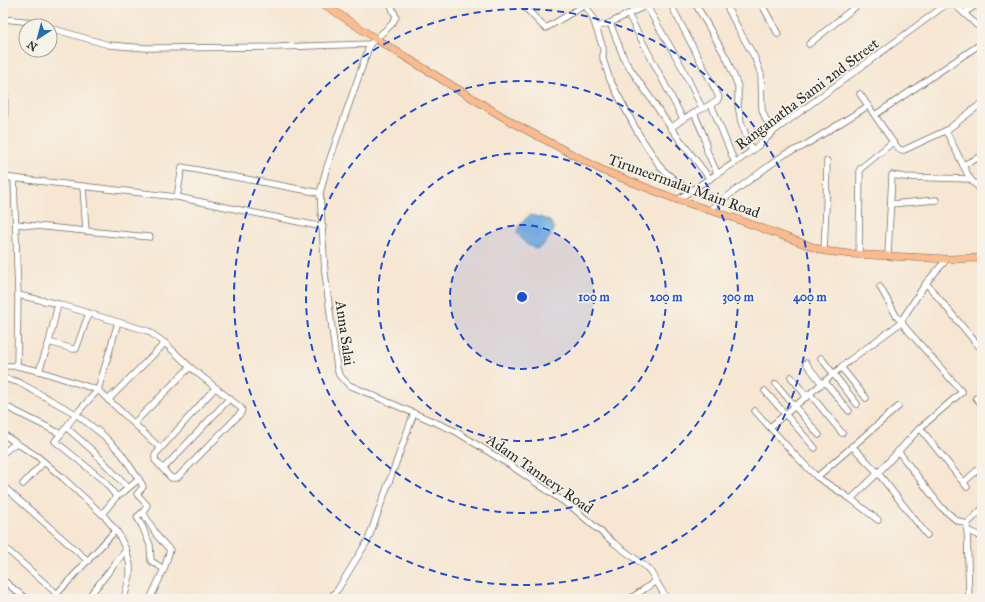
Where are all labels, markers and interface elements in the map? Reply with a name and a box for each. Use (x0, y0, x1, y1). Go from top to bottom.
north arrow (18, 18, 58, 58)
street label: Ranganatha Sami 2nd Street (732, 34, 883, 154)
text: N (24, 37, 40, 54)
street label: Tiruneermalai Main Road (606, 150, 763, 222)
centre of rings (515, 290, 529, 304)
text: 100 m (578, 290, 611, 304)
text: 200 m (650, 290, 683, 304)
text: 300 m (722, 290, 755, 305)
text: 400 m (793, 290, 828, 305)
street label: Anna Salai (331, 298, 358, 367)
street label: Adam Tannery Road (483, 430, 597, 518)

